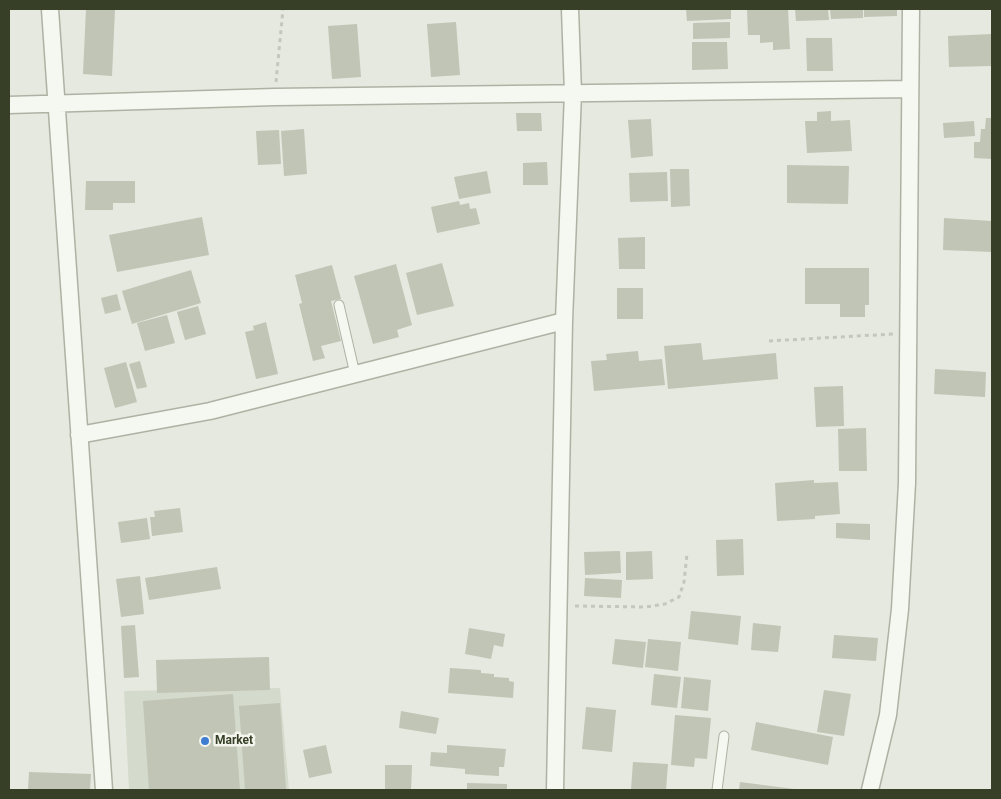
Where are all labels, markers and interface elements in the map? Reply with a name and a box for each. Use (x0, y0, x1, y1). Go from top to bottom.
place label: Market (215, 734, 253, 748)
marker: Market (199, 735, 211, 747)

